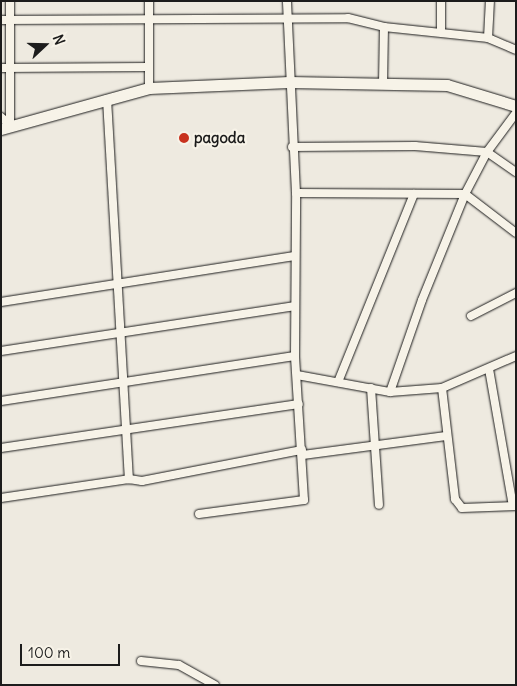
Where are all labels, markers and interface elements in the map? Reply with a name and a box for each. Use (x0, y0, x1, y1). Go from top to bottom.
north arrow (20, 20, 70, 70)
text: N (49, 32, 69, 47)
place label: pagoda (194, 129, 245, 147)
marker: pagoda (178, 132, 190, 144)
scale bar (22, 634, 122, 666)
text: 100 m (28, 643, 70, 662)

